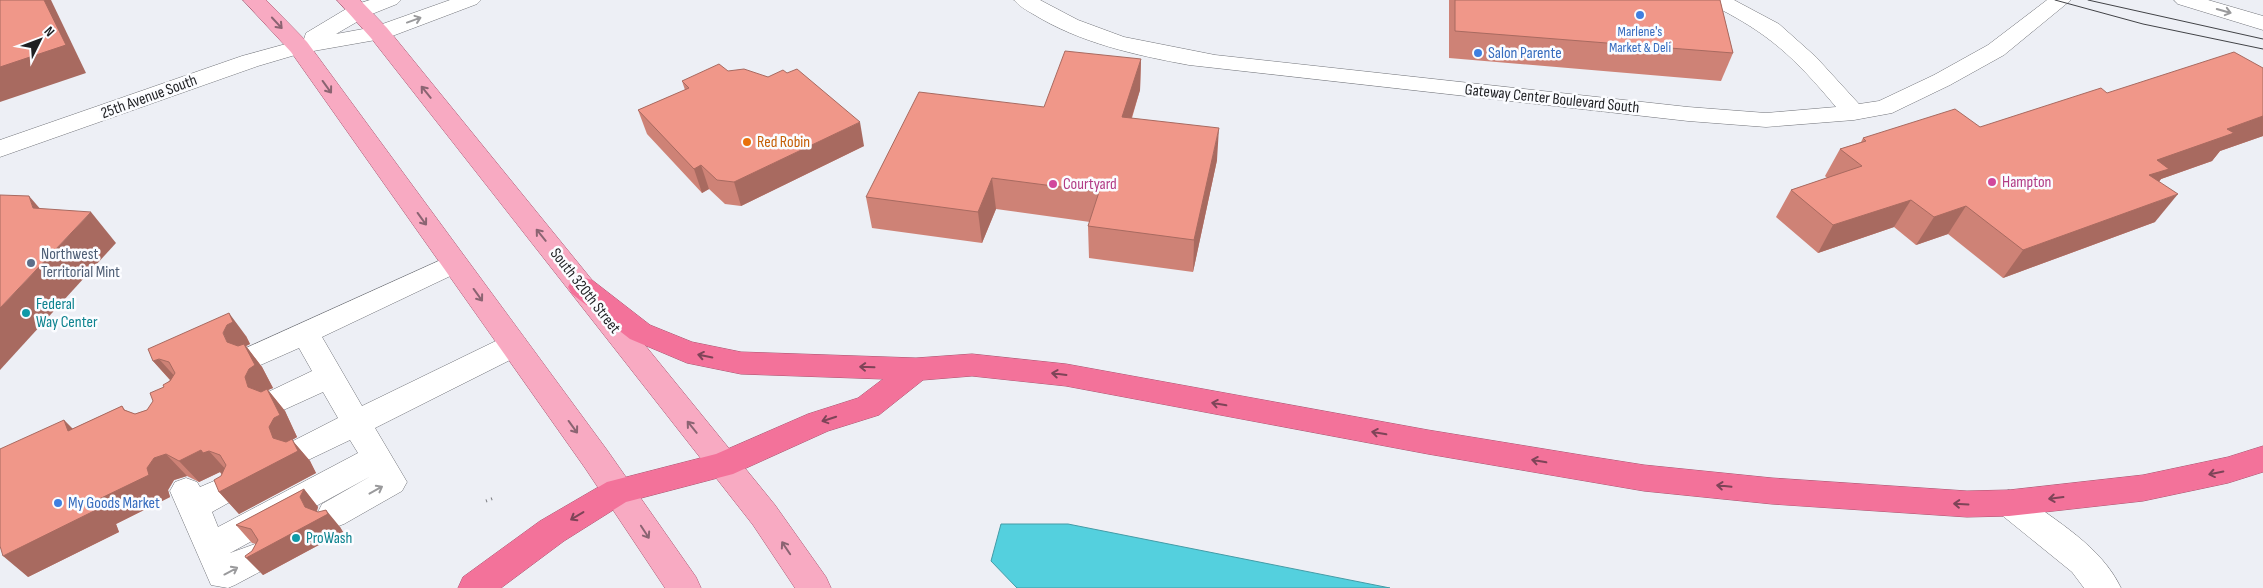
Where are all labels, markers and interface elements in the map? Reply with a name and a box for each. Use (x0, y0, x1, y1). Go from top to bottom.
one-way arrow (2215, 7, 2231, 17)
marker: Marlene's Market & Deli (1634, 9, 1646, 21)
north arrow (15, 15, 65, 65)
one-way arrow (406, 15, 421, 24)
one-way arrow (271, 17, 283, 30)
text: N (40, 23, 58, 40)
place label: Marlene's Market & Deli (1609, 23, 1671, 56)
place label: Salon Parente (1488, 44, 1562, 63)
marker: Salon Parente (1472, 47, 1484, 59)
street label: 25th Avenue South (98, 71, 200, 123)
one-way arrow (322, 80, 332, 94)
street label: Gateway Center Boulevard South (1464, 80, 1640, 118)
one-way arrow (421, 86, 432, 99)
place label: Red Robin (757, 133, 810, 152)
marker: Red Robin (741, 136, 753, 148)
place label: Hampton (2002, 173, 2051, 192)
place label: Courtyard (1063, 175, 1117, 194)
marker: Hampton (1986, 176, 1998, 188)
marker: Courtyard (1047, 178, 1059, 190)
one-way arrow (417, 212, 427, 226)
one-way arrow (535, 229, 546, 242)
place label: Northwest Territorial Mint (41, 245, 120, 282)
street label: South 320th Street (546, 245, 624, 337)
marker: Northwest Territorial Mint (25, 257, 37, 269)
one-way arrow (472, 288, 483, 301)
place label: Federal Way Center (36, 295, 98, 332)
marker: Federal Way Center (20, 307, 32, 319)
one-way arrow (698, 351, 714, 360)
one-way arrow (859, 363, 875, 372)
one-way arrow (1052, 369, 1068, 379)
one-way arrow (1212, 399, 1228, 409)
one-way arrow (822, 414, 838, 424)
one-way arrow (567, 420, 578, 433)
one-way arrow (687, 420, 697, 434)
one-way arrow (1371, 428, 1387, 438)
one-way arrow (1532, 456, 1548, 466)
one-way arrow (2209, 468, 2225, 478)
one-way arrow (1716, 482, 1732, 491)
one-way arrow (368, 485, 382, 495)
one-way arrow (2048, 493, 2064, 503)
place label: My Goods Market (68, 494, 160, 513)
marker: My Goods Market (52, 497, 64, 509)
one-way arrow (1953, 499, 1969, 508)
one-way arrow (570, 512, 584, 522)
one-way arrow (640, 525, 650, 539)
place label: ProWash (306, 529, 352, 548)
marker: ProWash (290, 532, 302, 544)
one-way arrow (781, 541, 791, 555)
one-way arrow (223, 566, 238, 576)

